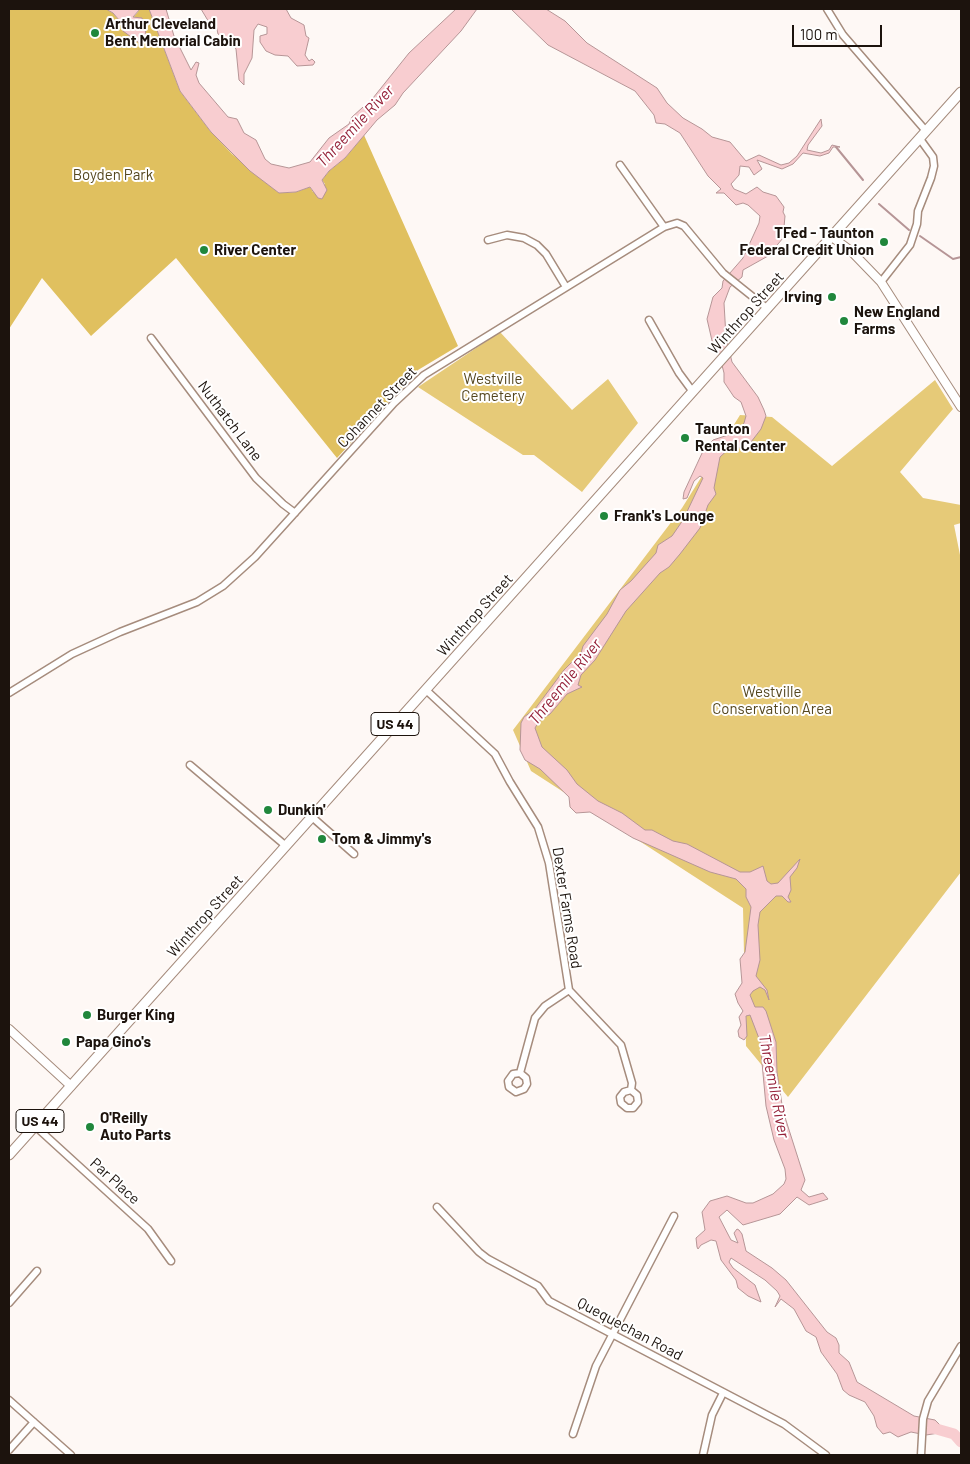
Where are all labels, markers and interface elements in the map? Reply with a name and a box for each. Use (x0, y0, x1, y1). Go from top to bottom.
place label: Arthur Cleveland Bent Memorial Cabin (105, 15, 241, 50)
scale bar (795, 15, 885, 47)
text: 100 m (800, 25, 838, 43)
marker: Arthur Cleveland Bent Memorial Cabin (89, 27, 101, 39)
water label: Threemile River (312, 81, 398, 171)
park label: Boyden Park (73, 166, 153, 184)
place label: TFed - Taunton Federal Credit Union (739, 224, 874, 259)
marker: TFed - Taunton Federal Credit Union (878, 236, 890, 248)
place label: River Center (214, 241, 296, 259)
marker: River Center (198, 244, 210, 256)
street label: Winthrop Street (704, 268, 788, 358)
place label: Irving (784, 288, 822, 306)
marker: Irving (826, 291, 838, 303)
place label: New England Farms (854, 303, 940, 338)
marker: New England Farms (838, 315, 850, 327)
street label: Cohannet Street (334, 362, 420, 452)
park label: Westville Cemetery (461, 370, 525, 405)
street label: Nuthatch Lane (194, 377, 266, 465)
place label: Taunton Rental Center (695, 420, 786, 455)
marker: Taunton Rental Center (679, 432, 691, 444)
place label: Frank's Lounge (614, 507, 714, 525)
marker: Frank's Lounge (598, 510, 610, 522)
street label: Winthrop Street (433, 570, 517, 660)
water label: Threemile River (524, 635, 606, 729)
park label: Westville Conservation Area (712, 683, 832, 718)
road number: US 44 (371, 712, 419, 736)
place label: Dunkin' (278, 801, 325, 819)
marker: Dunkin' (262, 804, 274, 816)
place label: Tom & Jimmy's (332, 830, 432, 848)
marker: Tom & Jimmy's (316, 833, 328, 845)
street label: Dexter Farms Road (549, 846, 585, 970)
street label: Winthrop Street (163, 871, 247, 961)
place label: Burger King (97, 1006, 175, 1024)
marker: Burger King (81, 1009, 93, 1021)
water label: Threemile River (755, 1032, 793, 1140)
place label: Papa Gino's (76, 1033, 151, 1051)
marker: Papa Gino's (60, 1036, 72, 1048)
place label: O'Reilly Auto Parts (100, 1109, 171, 1144)
road number: US 44 (16, 1110, 64, 1132)
marker: O'Reilly Auto Parts (84, 1121, 96, 1133)
street label: Par Place (86, 1154, 144, 1208)
street label: Quequechan Road (574, 1294, 686, 1364)

